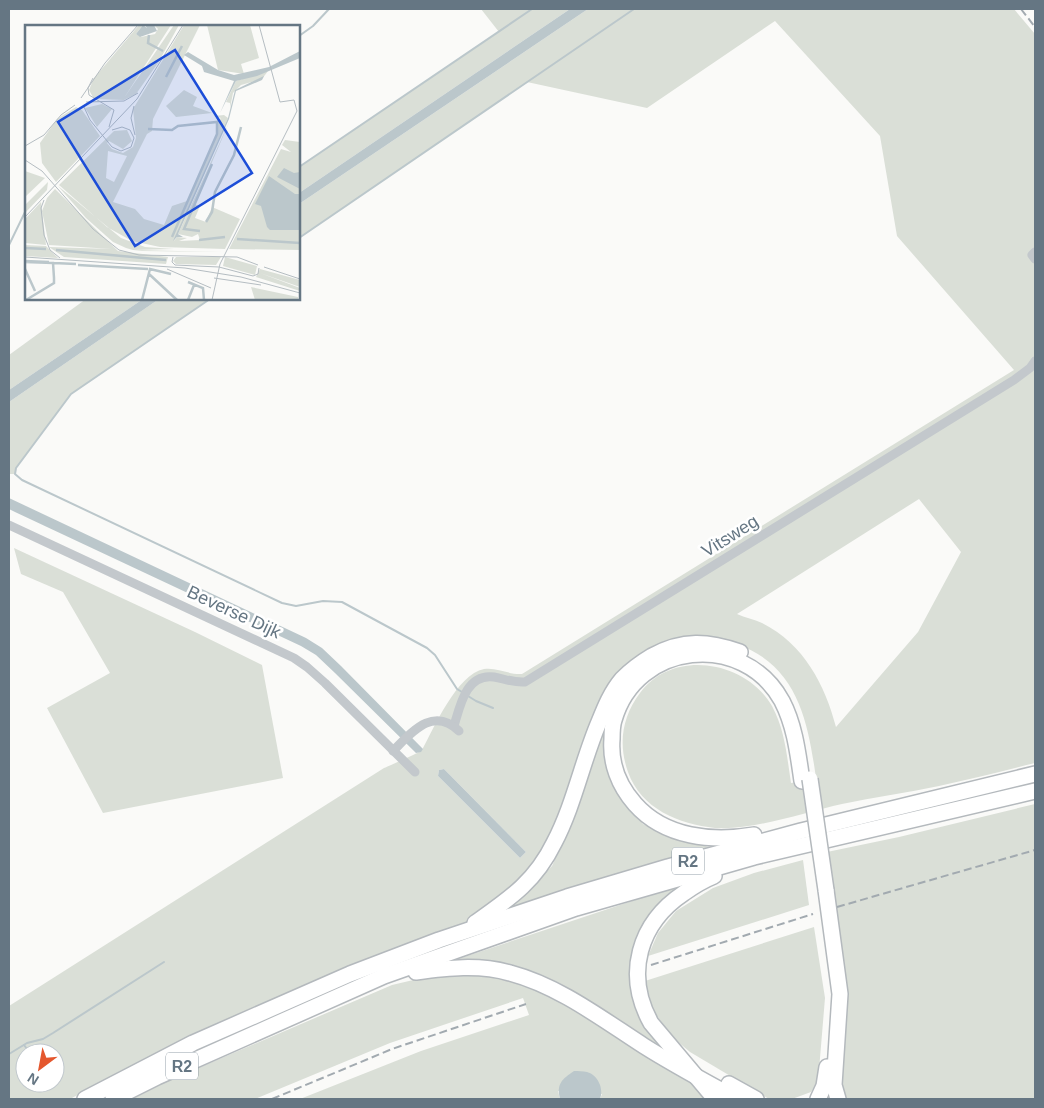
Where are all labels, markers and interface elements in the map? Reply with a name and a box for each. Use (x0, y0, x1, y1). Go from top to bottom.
inset map (25, 25, 300, 300)
street label: Vitsweg (698, 511, 762, 561)
street label: Beverse Dijk (184, 582, 285, 643)
road number: R2 (672, 848, 704, 874)
north arrow (15, 1043, 65, 1093)
road number: R2 (166, 1052, 198, 1080)
text: N (25, 1070, 42, 1088)

